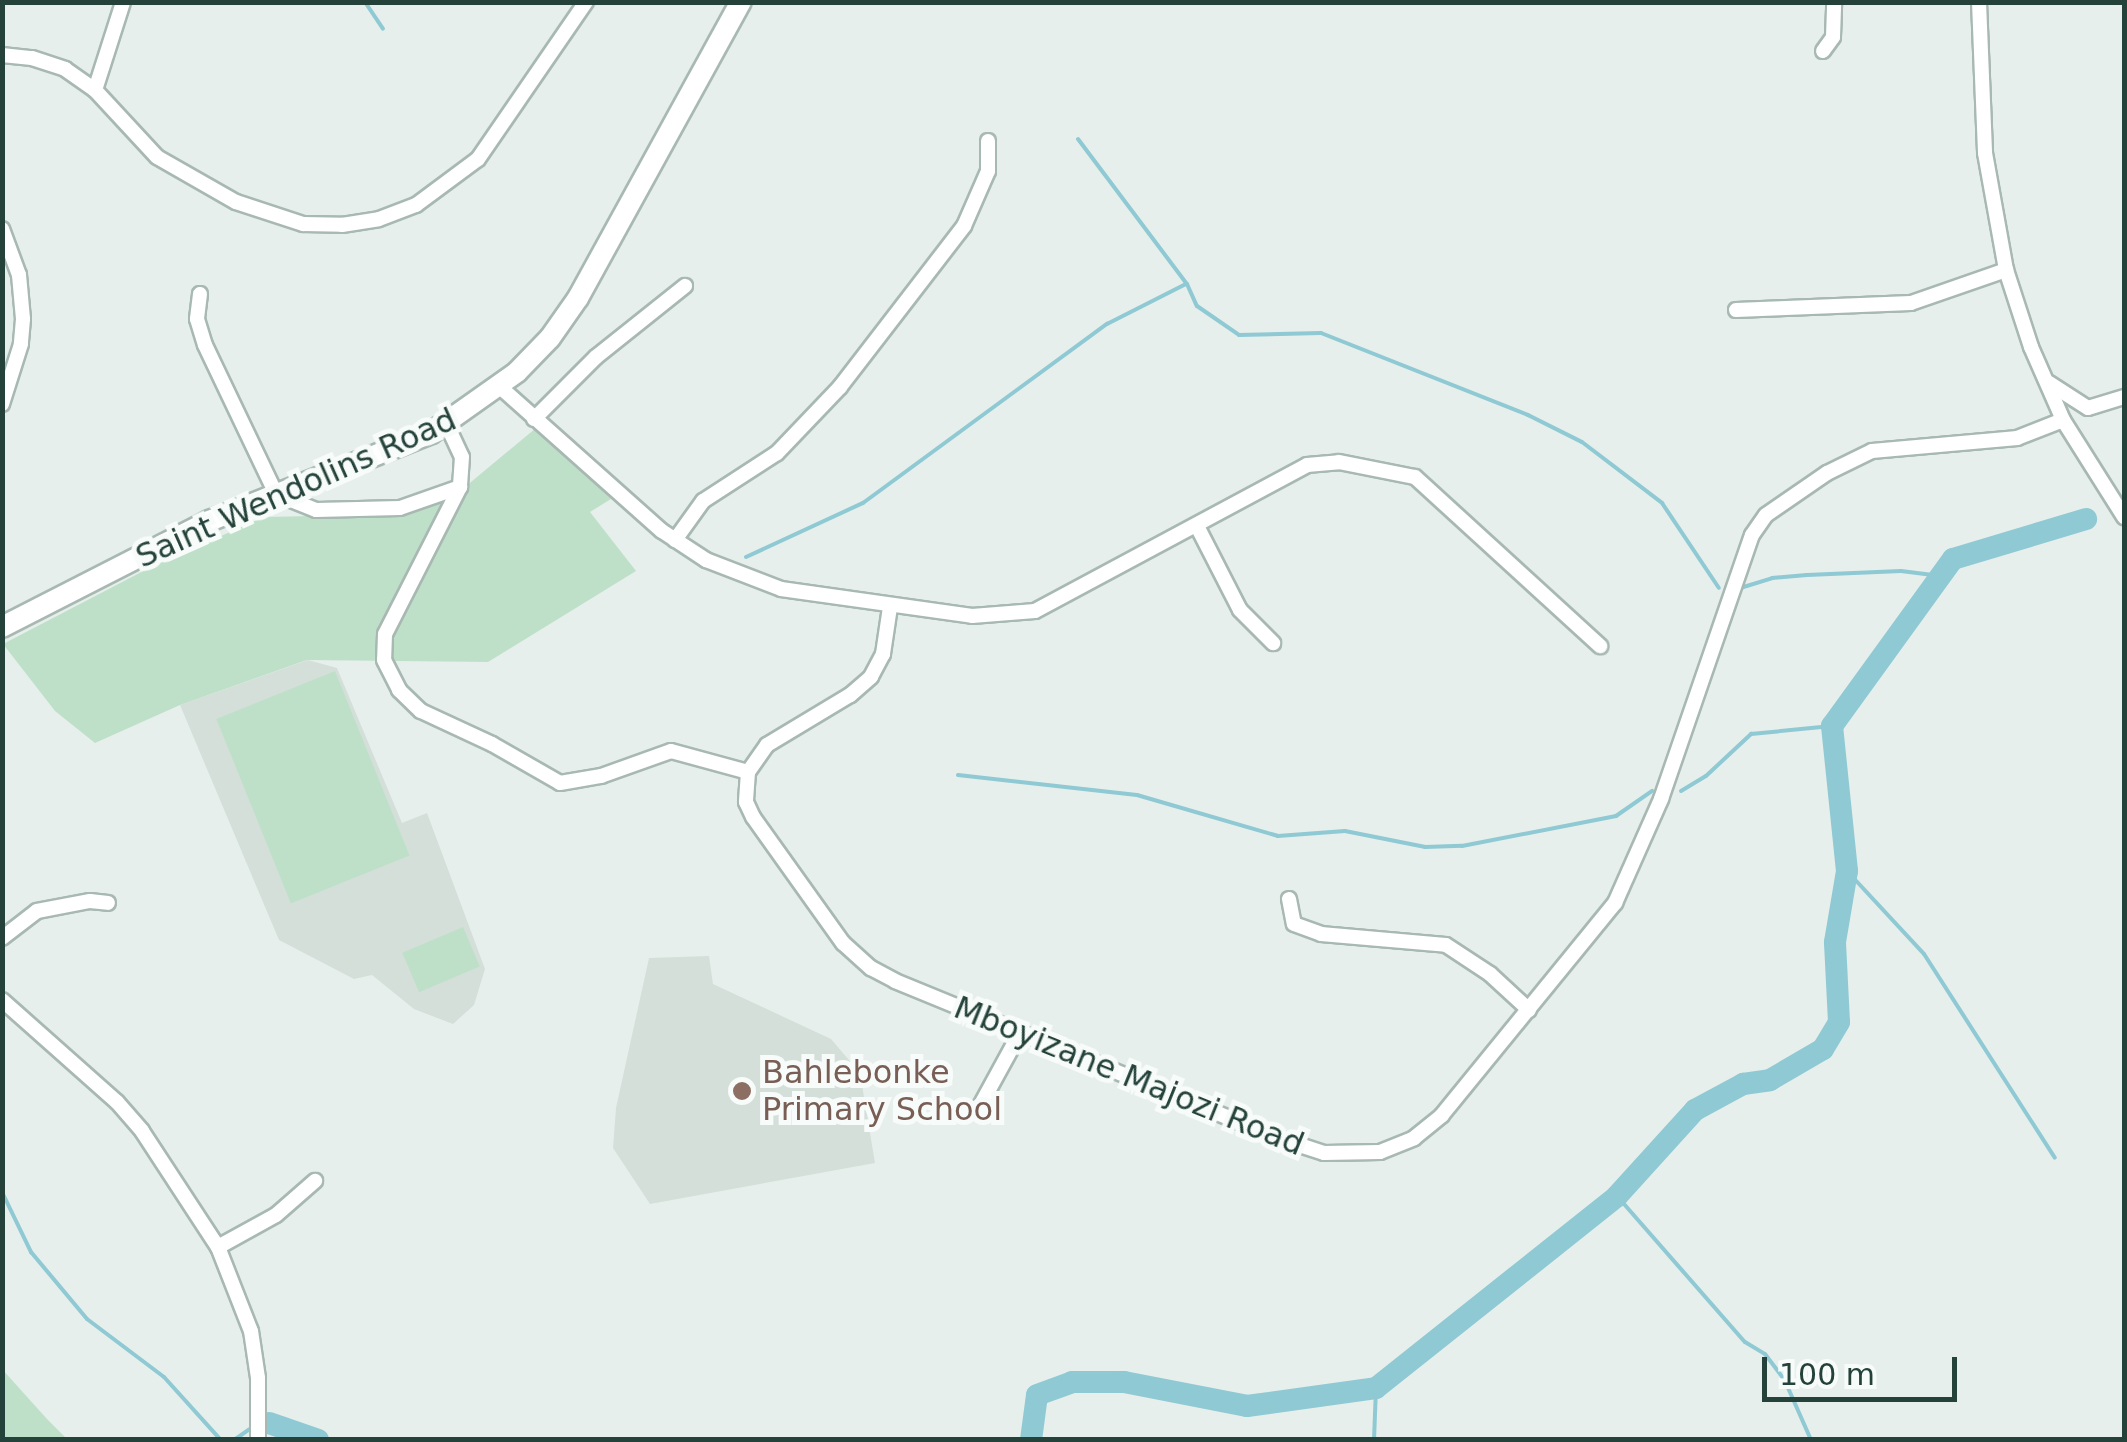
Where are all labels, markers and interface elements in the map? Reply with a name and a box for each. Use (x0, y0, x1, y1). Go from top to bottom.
street label: Saint Wendolins Road (130, 400, 462, 576)
street label: Mboyizane Majozi Road (949, 988, 1309, 1164)
place label: Bahlebonke Primary School (762, 1054, 1002, 1129)
marker: Bahlebonke Primary School (731, 1080, 753, 1102)
scale bar (1767, 1337, 1962, 1399)
text: 100 m (1779, 1357, 1875, 1392)

